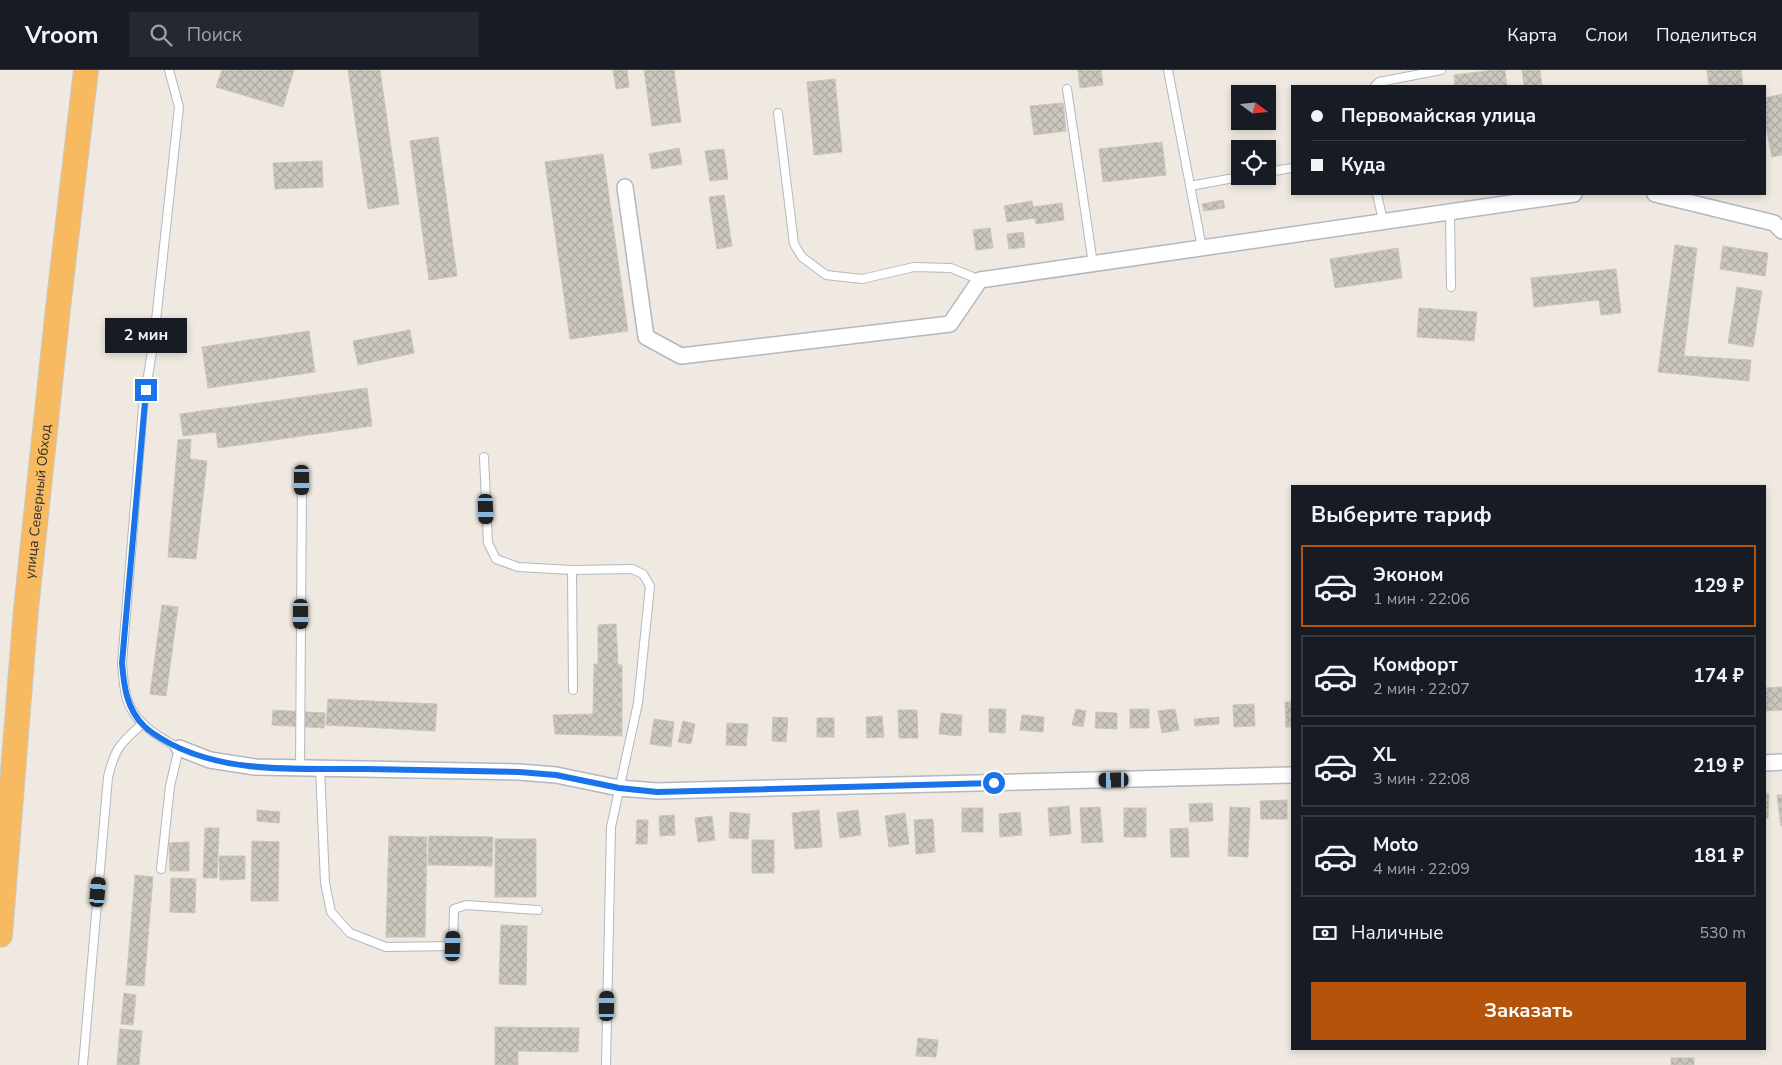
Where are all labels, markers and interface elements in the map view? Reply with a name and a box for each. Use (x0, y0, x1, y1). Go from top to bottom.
search box (129, 12, 479, 57)
text: Vroom (25, 19, 99, 51)
icon: search (147, 21, 175, 49)
text: Поиск (187, 22, 242, 48)
text: Карта (1507, 23, 1557, 47)
text: Слои (1585, 23, 1628, 47)
text: Поделиться (1656, 23, 1757, 47)
north arrow (1231, 85, 1276, 130)
map controls (1231, 85, 1276, 185)
text: Первомайская улица (1341, 103, 1536, 129)
button: locate (1231, 140, 1276, 185)
text: Куда (1341, 152, 1386, 178)
callout: 2 мин (105, 318, 187, 352)
text: 2 мин (124, 324, 168, 346)
route end (135, 379, 157, 401)
street label: улица Северный Обход (20, 423, 56, 580)
car (294, 465, 309, 495)
car (477, 494, 494, 524)
text: Выберите тариф (1311, 500, 1492, 530)
text: Эконом (1373, 562, 1444, 588)
icon: car (1313, 564, 1358, 609)
text: 129 ₽ (1693, 573, 1744, 599)
text: 1 мин · 22:06 (1373, 588, 1470, 610)
car (293, 599, 308, 629)
text: Комфорт (1373, 652, 1458, 678)
icon: car (1313, 654, 1358, 699)
text: 174 ₽ (1693, 663, 1744, 689)
text: 2 мин · 22:07 (1373, 678, 1470, 700)
text: XL (1373, 742, 1396, 768)
icon: car (1313, 744, 1358, 789)
text: 219 ₽ (1693, 753, 1744, 779)
text: 3 мин · 22:08 (1373, 768, 1470, 790)
route start (983, 772, 1005, 794)
car (1098, 772, 1129, 788)
text: Moto (1373, 832, 1419, 858)
icon: car (1313, 834, 1358, 879)
text: 181 ₽ (1693, 843, 1744, 869)
text: 4 мин · 22:09 (1373, 858, 1470, 880)
car (89, 876, 106, 908)
icon: cash (1311, 919, 1339, 947)
text: Наличные (1351, 920, 1444, 946)
text: 530 m (1699, 922, 1746, 944)
car (444, 931, 461, 961)
button: Заказать (1311, 982, 1746, 1040)
car (599, 991, 614, 1021)

